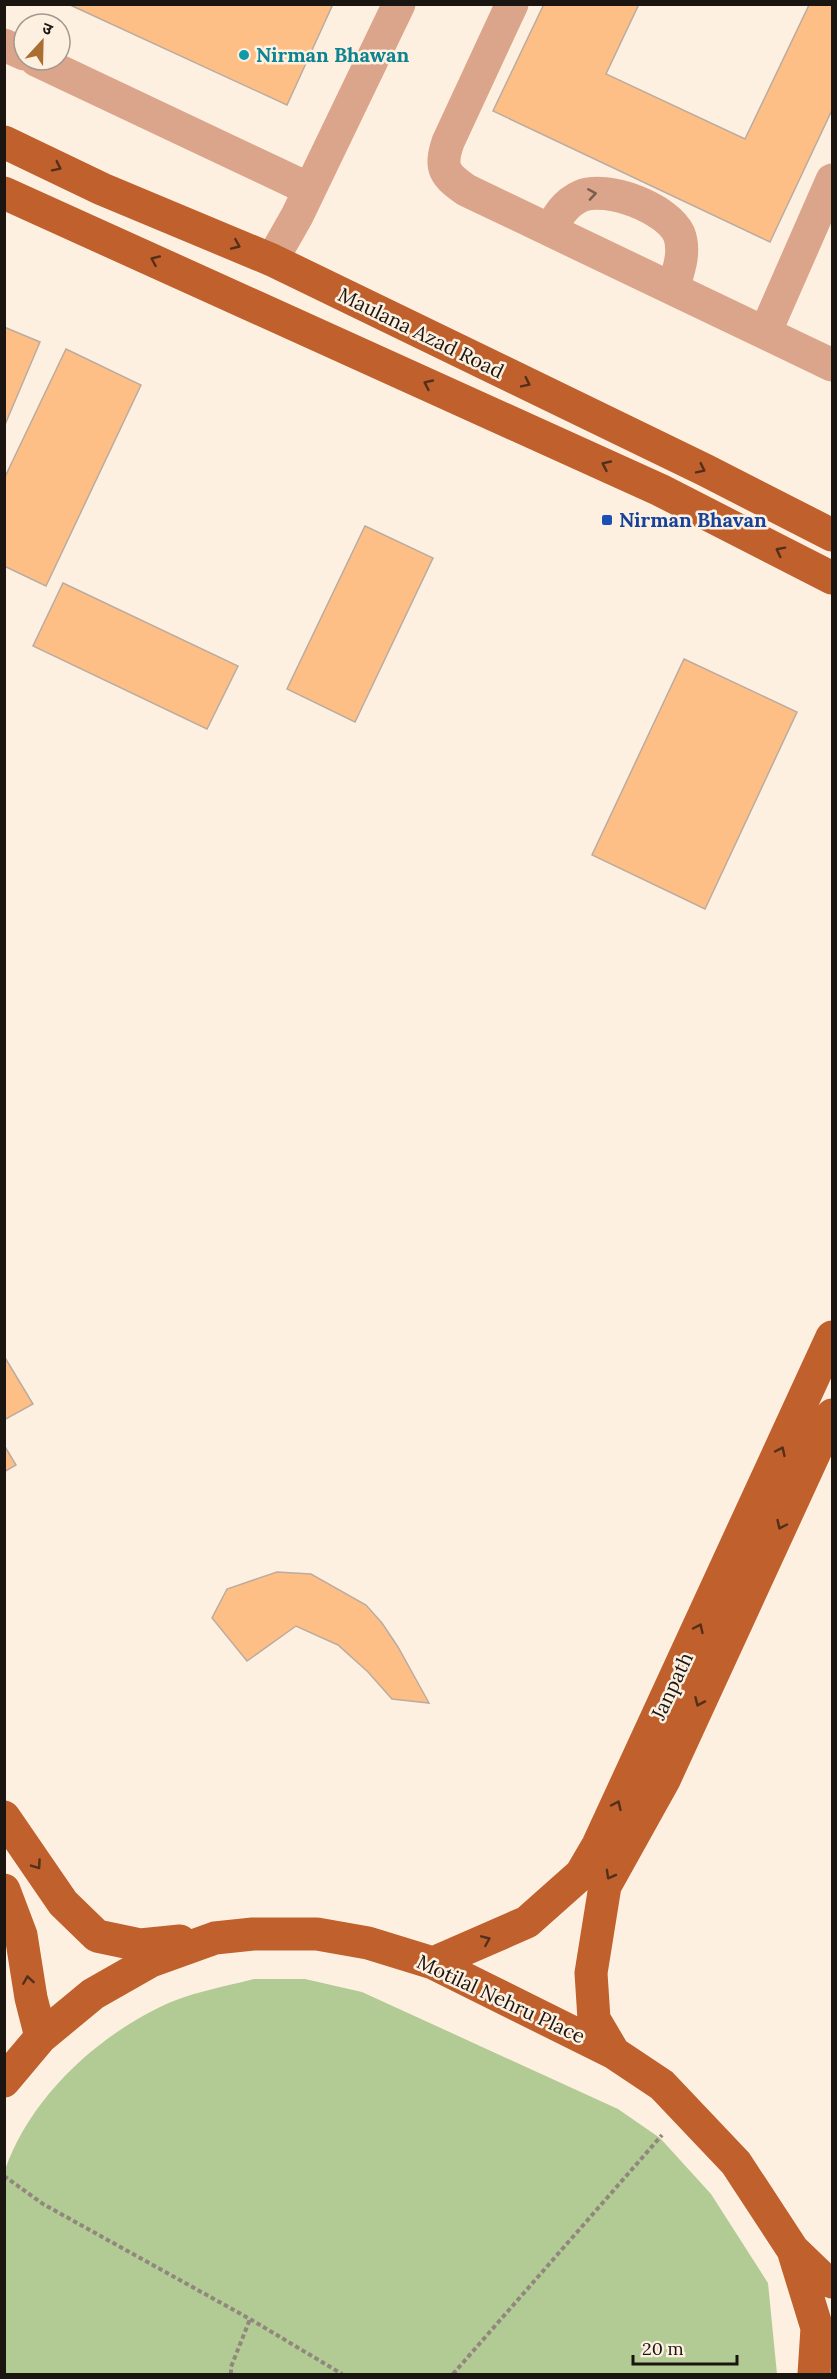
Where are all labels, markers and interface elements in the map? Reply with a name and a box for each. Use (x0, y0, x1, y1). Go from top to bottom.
north arrow (12, 12, 72, 72)
text: उ (40, 17, 56, 39)
place label: Nirman Bhawan (256, 42, 409, 67)
marker: Nirman Bhawan (237, 48, 251, 62)
one-way arrow (51, 160, 62, 172)
one-way arrow (587, 189, 597, 201)
one-way arrow (230, 238, 241, 250)
one-way arrow (150, 256, 161, 268)
street label: Maulana Azad Road (334, 282, 508, 384)
one-way arrow (519, 376, 530, 388)
one-way arrow (424, 379, 435, 391)
one-way arrow (601, 460, 612, 472)
one-way arrow (695, 461, 706, 473)
place label: Nirman Bhavan (619, 507, 767, 532)
marker: Nirman Bhavan (600, 513, 614, 527)
one-way arrow (776, 547, 787, 559)
one-way arrow (773, 1446, 785, 1457)
one-way arrow (776, 1518, 788, 1529)
one-way arrow (691, 1623, 703, 1634)
street label: Janpath (645, 1648, 698, 1724)
one-way arrow (694, 1695, 706, 1706)
one-way arrow (609, 1800, 621, 1811)
one-way arrow (30, 1859, 41, 1870)
one-way arrow (606, 1869, 617, 1879)
one-way arrow (480, 1935, 491, 1947)
street label: Motilal Nehru Place (413, 1949, 589, 2049)
one-way arrow (22, 1976, 35, 1986)
scale bar (633, 2328, 736, 2366)
text: 20 m (642, 2337, 684, 2360)

